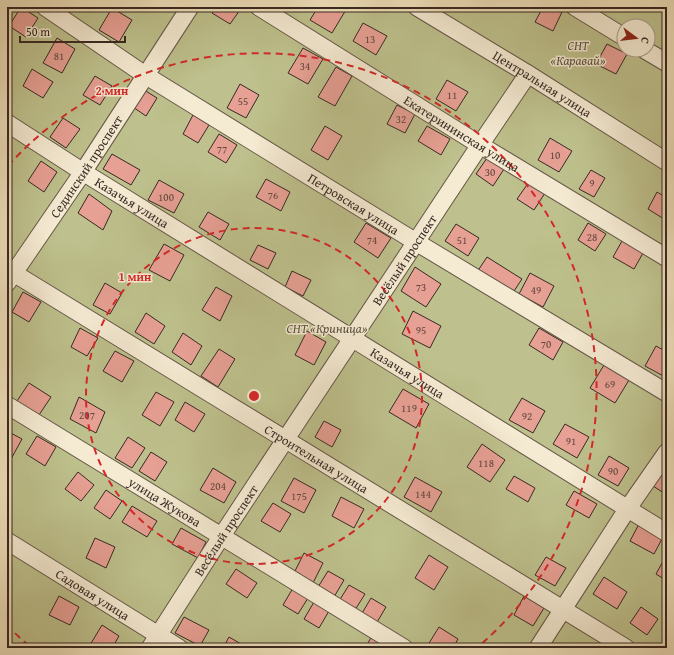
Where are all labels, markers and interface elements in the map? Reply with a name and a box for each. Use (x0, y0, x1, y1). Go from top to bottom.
scale bar (20, 18, 125, 44)
north arrow (616, 18, 656, 58)
text: 50 m (26, 23, 50, 40)
house number: 13 (365, 31, 375, 47)
park label: СНТ «Каравай» (550, 36, 606, 70)
text: С (637, 36, 654, 46)
street label: Центральная улица (489, 46, 596, 122)
house number: 81 (54, 48, 64, 64)
house number: 34 (300, 58, 310, 74)
text: 2 мин (96, 82, 129, 99)
house number: 11 (447, 87, 457, 103)
street label: Екатерининская улица (400, 90, 524, 177)
house number: 55 (238, 93, 248, 109)
street label: Сединский проспект (45, 111, 127, 221)
house number: 32 (396, 111, 406, 127)
house number: 77 (217, 141, 227, 157)
house number: 10 (550, 147, 560, 163)
house number: 30 (485, 164, 495, 180)
street label: Петровская улица (304, 168, 404, 239)
street label: Казачья улица (91, 172, 173, 233)
house number: 9 (589, 175, 595, 191)
house number: 76 (268, 187, 278, 203)
house number: 100 (158, 189, 174, 205)
street label: Весёлый проспект (367, 210, 442, 309)
house number: 28 (587, 229, 597, 245)
house number: 74 (367, 232, 377, 248)
house number: 51 (457, 232, 467, 248)
text: 1 мин (119, 268, 152, 285)
house number: 73 (416, 279, 426, 295)
house number: 49 (531, 282, 541, 298)
park label: СНТ «Криница» (286, 319, 368, 338)
house number: 95 (416, 322, 426, 338)
house number: 70 (541, 336, 551, 352)
street label: Казачья улица (367, 343, 449, 403)
house number: 69 (605, 376, 615, 392)
centre of rings (247, 389, 261, 403)
house number: 119 (401, 400, 417, 416)
house number: 207 (79, 407, 95, 423)
house number: 92 (522, 408, 532, 424)
street label: Строительная улица (261, 419, 373, 498)
house number: 91 (566, 433, 576, 449)
house number: 118 (478, 455, 494, 471)
house number: 90 (608, 463, 618, 479)
street label: улица Жукова (124, 472, 205, 532)
house number: 204 (210, 478, 226, 494)
street label: Весёлый проспект (189, 480, 263, 580)
house number: 144 (415, 486, 431, 502)
house number: 175 (291, 488, 307, 504)
street label: Садовая улица (52, 564, 134, 625)

